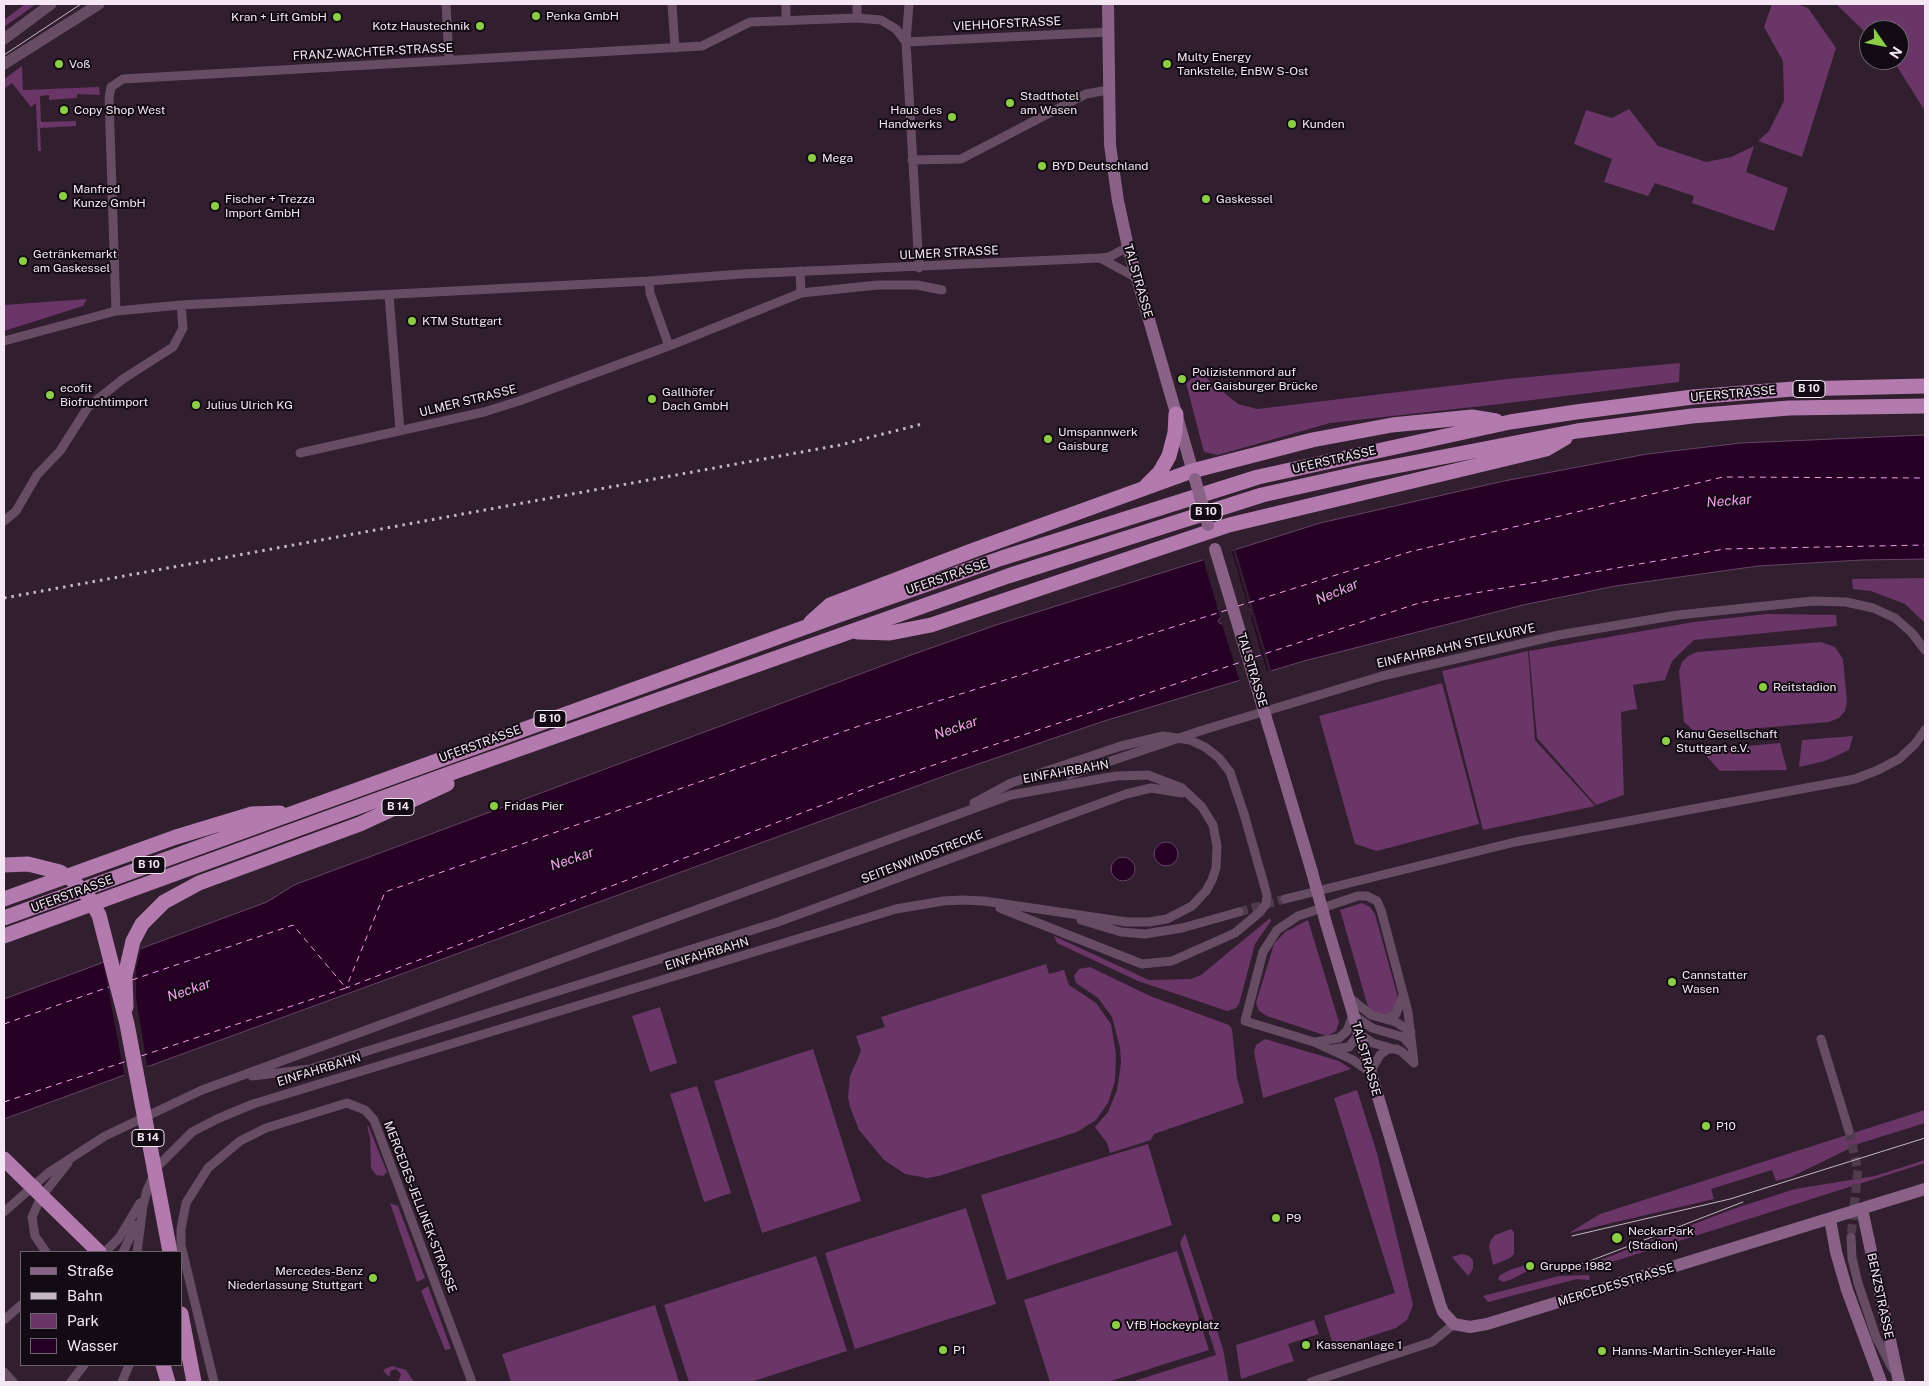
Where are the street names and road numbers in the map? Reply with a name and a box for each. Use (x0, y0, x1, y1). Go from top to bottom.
street label: VIEHHOFSTRASSE (953, 14, 1061, 34)
street label: FRANZ-WACHTER-STRASSE (292, 41, 454, 63)
street label: TALSTRASSE (1121, 242, 1155, 320)
street label: ULMER STRASSE (899, 243, 999, 263)
road number: B 10 (1793, 380, 1825, 398)
street label: ULMER STRASSE (418, 382, 518, 420)
street label: UFERSTRASSE (1690, 383, 1776, 405)
street label: UFERSTRASSE (1290, 443, 1378, 477)
road number: B 10 (1190, 504, 1222, 520)
street label: UFERSTRASSE (904, 556, 990, 598)
street label: EINFAHRBAHN STEILKURVE (1375, 621, 1537, 671)
street label: TALSTRASSE (1234, 631, 1270, 709)
road number: B 10 (534, 711, 566, 728)
street label: UFERSTRASSE (437, 723, 523, 765)
street label: EINFAHRBAHN (1022, 757, 1110, 787)
road number: B 14 (382, 799, 414, 816)
street label: SEITENWINDSTRECKE (859, 827, 985, 887)
road number: B 10 (133, 856, 165, 874)
street label: UFERSTRASSE (29, 873, 115, 915)
street label: EINFAHRBAHN (663, 934, 751, 974)
street label: TALSTRASSE (1349, 1020, 1383, 1098)
street label: EINFAHRBAHN (275, 1050, 363, 1090)
street label: MERCEDES-JELLINEK-STRASSE (381, 1119, 459, 1295)
road number: B 14 (132, 1130, 164, 1146)
street label: BENZSTRASSE (1864, 1252, 1896, 1340)
street label: MERCEDESSTRASSE (1556, 1260, 1676, 1310)

